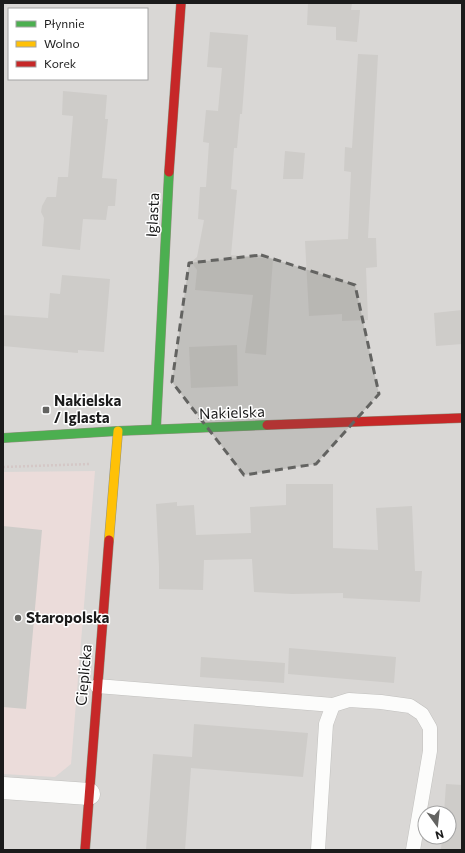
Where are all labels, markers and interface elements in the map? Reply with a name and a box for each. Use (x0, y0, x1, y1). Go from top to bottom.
legend (8, 8, 148, 80)
text: Płynnie (44, 16, 85, 30)
text: Wolno (44, 36, 80, 50)
text: Korek (44, 56, 77, 70)
street label: Iglasta (142, 192, 162, 238)
place label: Nakielska / Iglasta (54, 391, 122, 426)
street label: Nakielska (199, 402, 265, 422)
marker: Nakielska / Iglasta (41, 405, 51, 415)
place label: Staropolska (26, 608, 110, 626)
marker: Staropolska (13, 613, 23, 623)
street label: Cieplicka (71, 643, 95, 707)
north arrow (417, 805, 457, 845)
text: N (434, 828, 445, 842)

